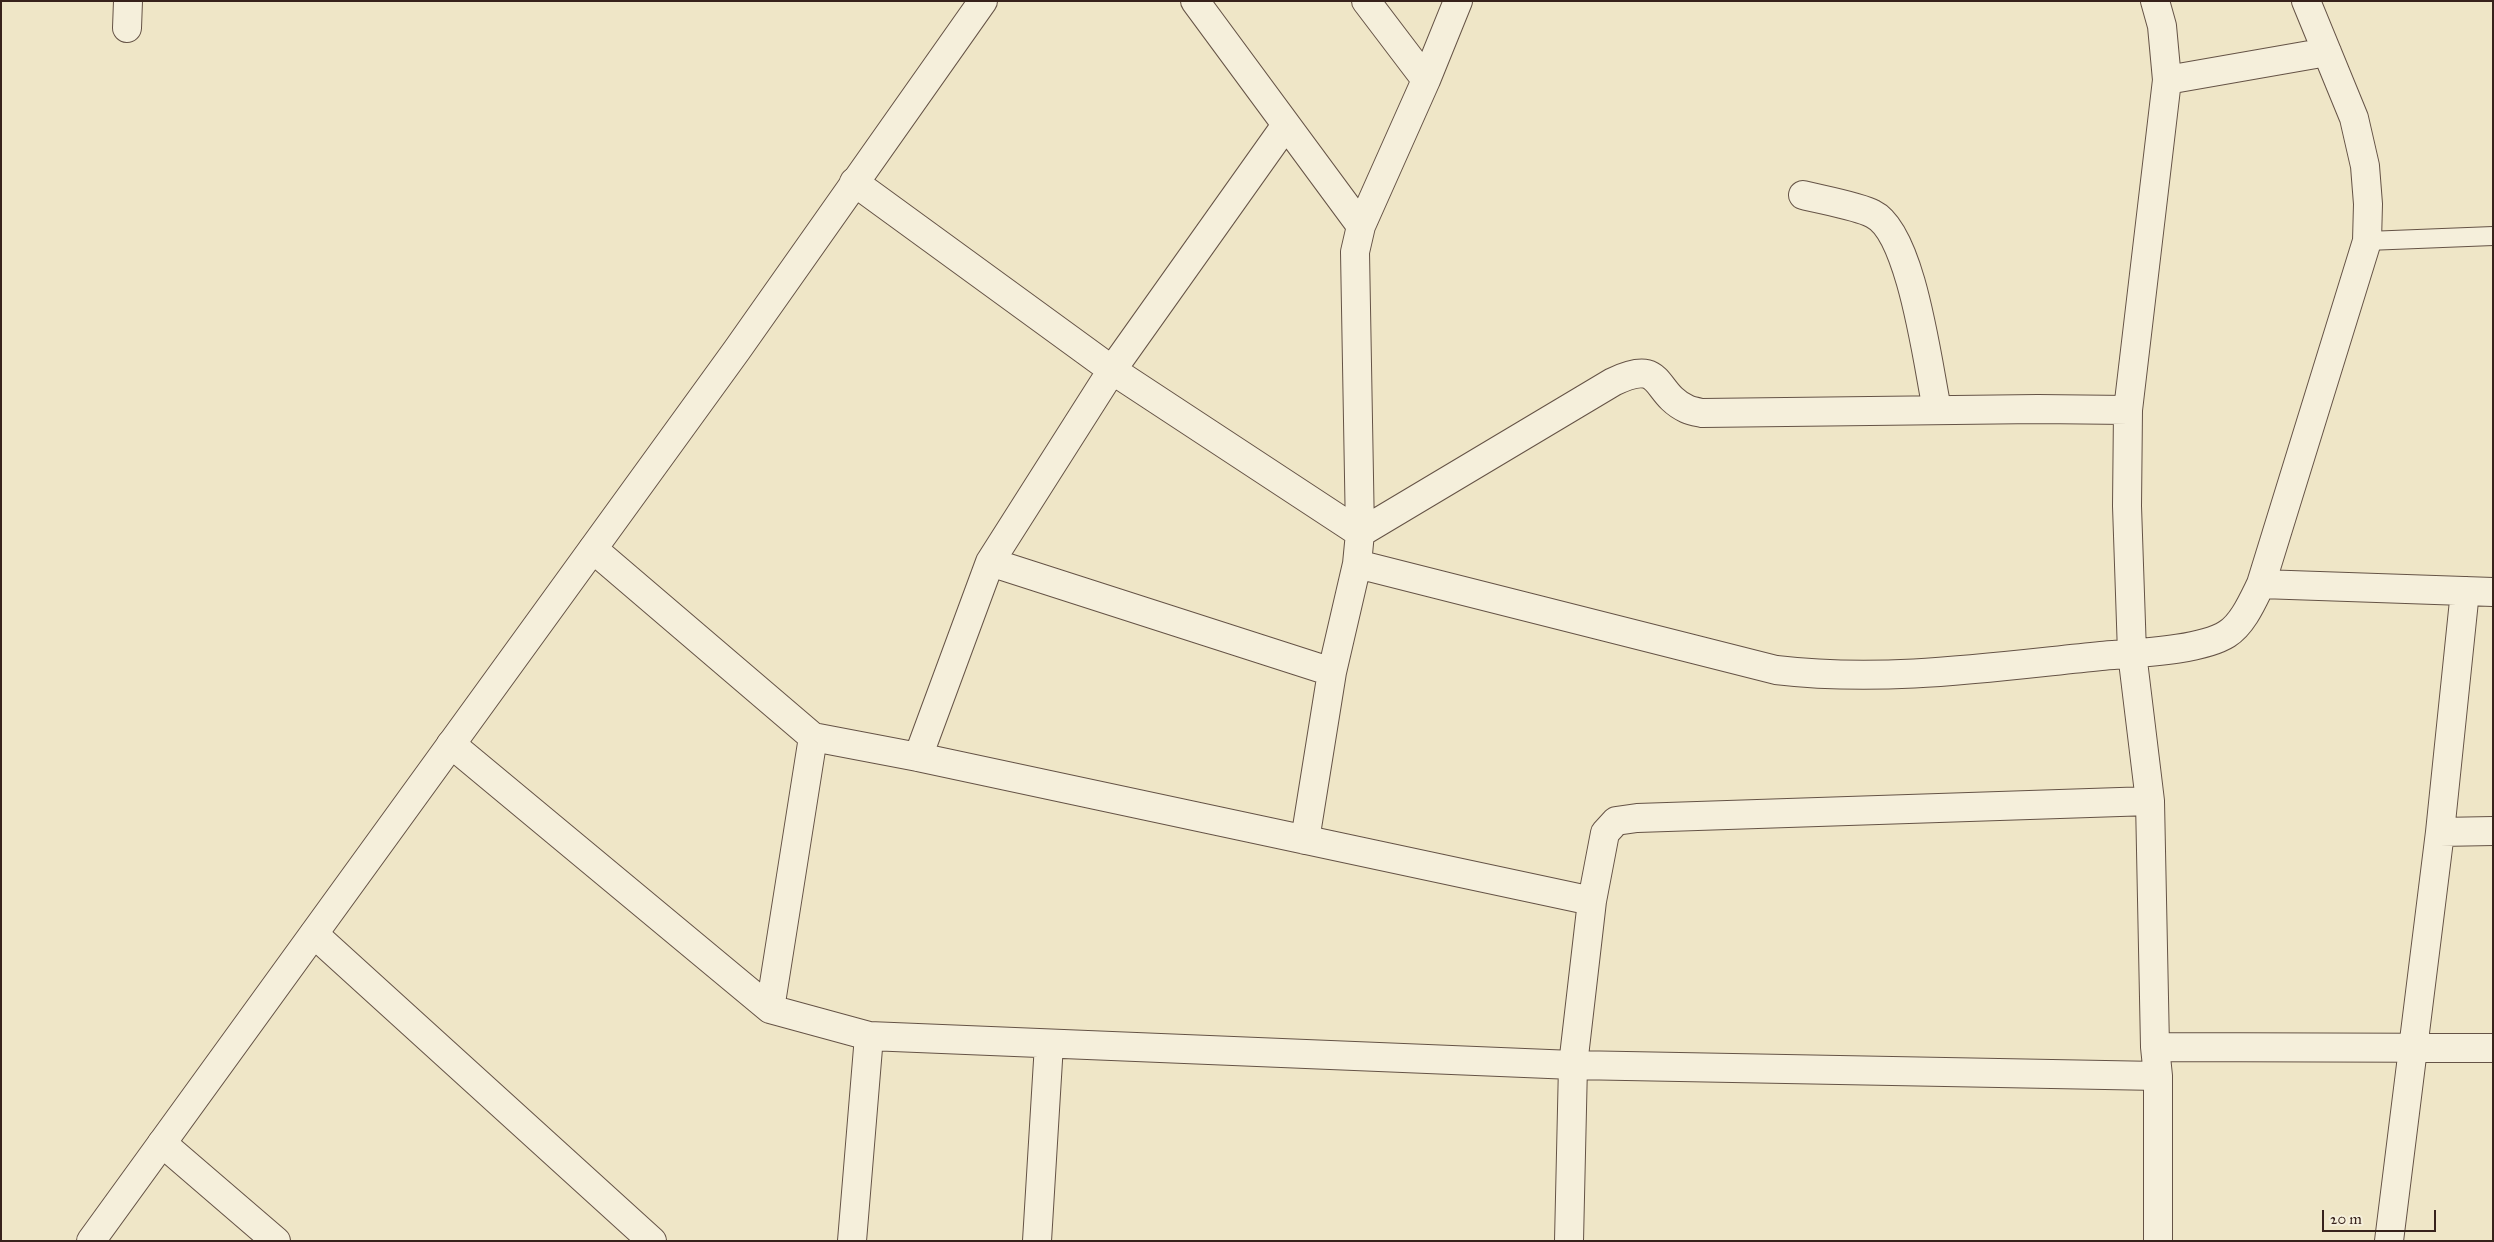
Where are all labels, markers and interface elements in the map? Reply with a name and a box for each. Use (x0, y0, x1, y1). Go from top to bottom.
scale bar (2324, 1200, 2438, 1232)
text: 20 m (2330, 1210, 2362, 1228)

